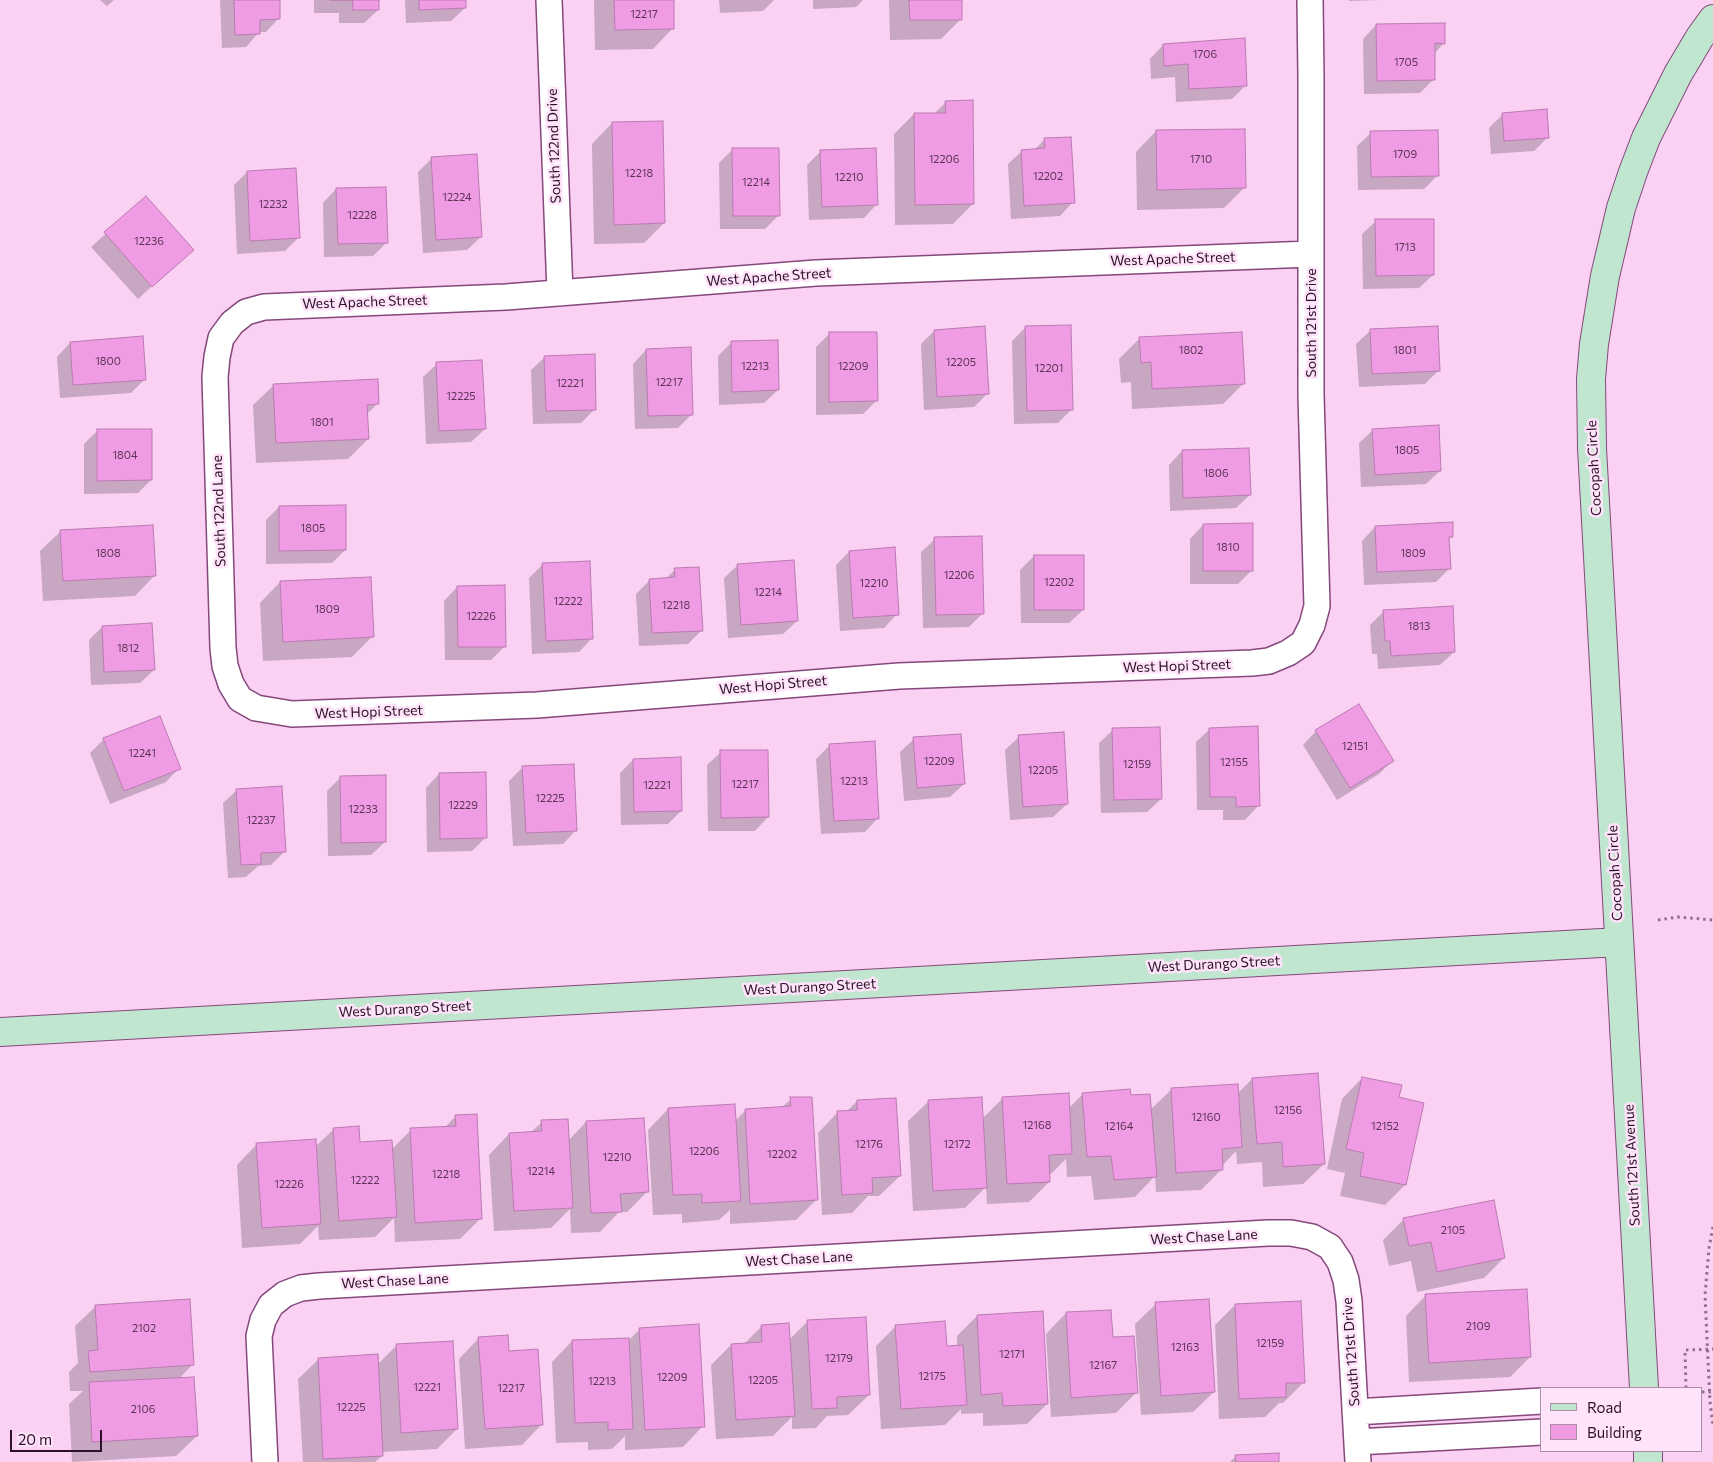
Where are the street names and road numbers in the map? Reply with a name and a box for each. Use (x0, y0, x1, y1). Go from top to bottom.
street label: South 122nd Drive (544, 88, 564, 204)
street label: West Apache Street (1110, 248, 1236, 270)
street label: West Apache Street (706, 264, 832, 290)
street label: South 121st Drive (1303, 268, 1319, 378)
street label: West Apache Street (302, 291, 428, 313)
street label: Cocopah Circle (1583, 420, 1605, 516)
street label: South 122nd Lane (209, 455, 229, 567)
street label: West Hopi Street (1123, 656, 1231, 676)
street label: West Hopi Street (718, 672, 828, 698)
street label: West Hopi Street (315, 702, 423, 722)
street label: Cocopah Circle (1604, 825, 1626, 921)
street label: West Durango Street (1147, 952, 1281, 976)
street label: West Durango Street (743, 975, 877, 999)
street label: West Durango Street (338, 997, 472, 1021)
street label: South 121st Avenue (1620, 1104, 1644, 1226)
street label: West Chase Lane (1150, 1226, 1258, 1248)
street label: West Chase Lane (745, 1248, 853, 1270)
street label: West Chase Lane (341, 1270, 449, 1292)
street label: South 121st Drive (1339, 1297, 1363, 1407)

